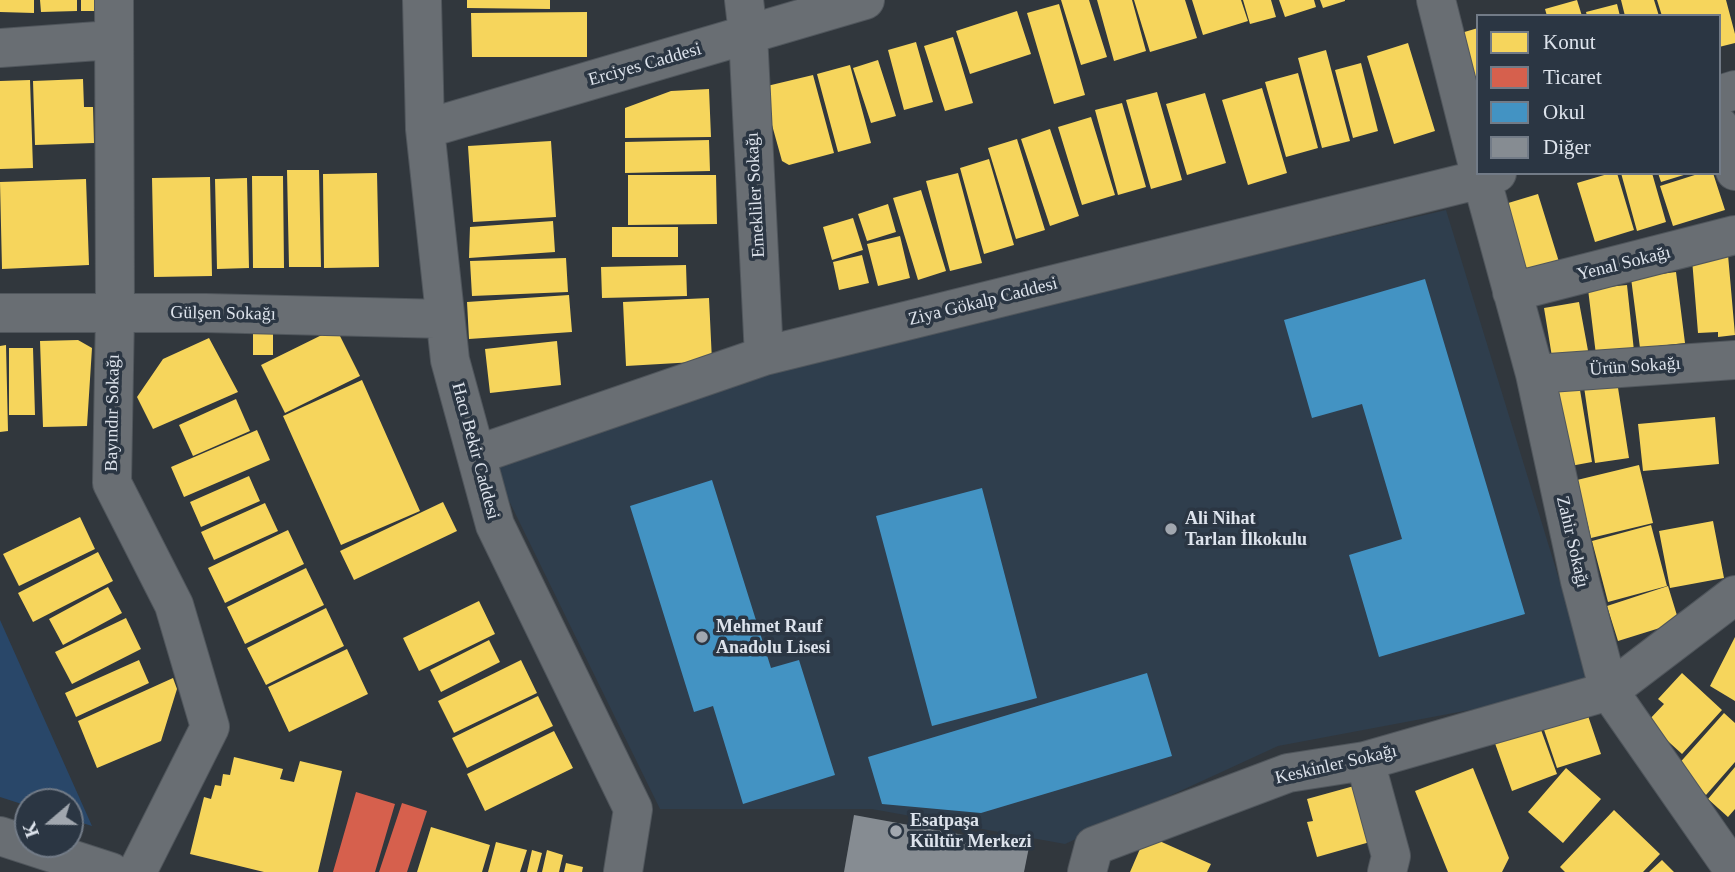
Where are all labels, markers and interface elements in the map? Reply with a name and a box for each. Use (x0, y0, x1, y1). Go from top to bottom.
legend (1476, 14, 1721, 175)
text: Konut (1543, 30, 1596, 54)
street label: Erciyes Caddesi (586, 39, 704, 91)
text: Ticaret (1543, 65, 1602, 89)
text: Okul (1543, 100, 1585, 124)
street label: Emekliler Sokağı (742, 132, 770, 258)
text: Diğer (1543, 135, 1591, 159)
street label: Yenal Sokağı (1575, 242, 1673, 286)
street label: Ziya Gökalp Caddesi (906, 273, 1060, 331)
street label: Gülşen Sokağı (170, 302, 276, 326)
street label: Ürün Sokağı (1589, 353, 1681, 381)
street label: Bayındır Sokağı (101, 354, 125, 472)
street label: Hacı Bekir Caddesi (446, 380, 504, 522)
street label: Zahir Sokağı (1551, 494, 1593, 590)
place label: Ali Nihat Tarlan İlkokulu (1185, 508, 1307, 550)
marker: Ali Nihat Tarlan İlkokulu (1163, 521, 1179, 537)
place label: Mehmet Rauf Anadolu Lisesi (716, 616, 831, 658)
marker: Mehmet Rauf Anadolu Lisesi (694, 629, 710, 645)
street label: Keskinler Sokağı (1273, 740, 1399, 790)
north arrow (14, 788, 84, 858)
place label: Esatpaşa Kültür Merkezi (910, 810, 1031, 852)
text: K (18, 819, 43, 840)
marker: Esatpaşa Kültür Merkezi (888, 823, 904, 839)

